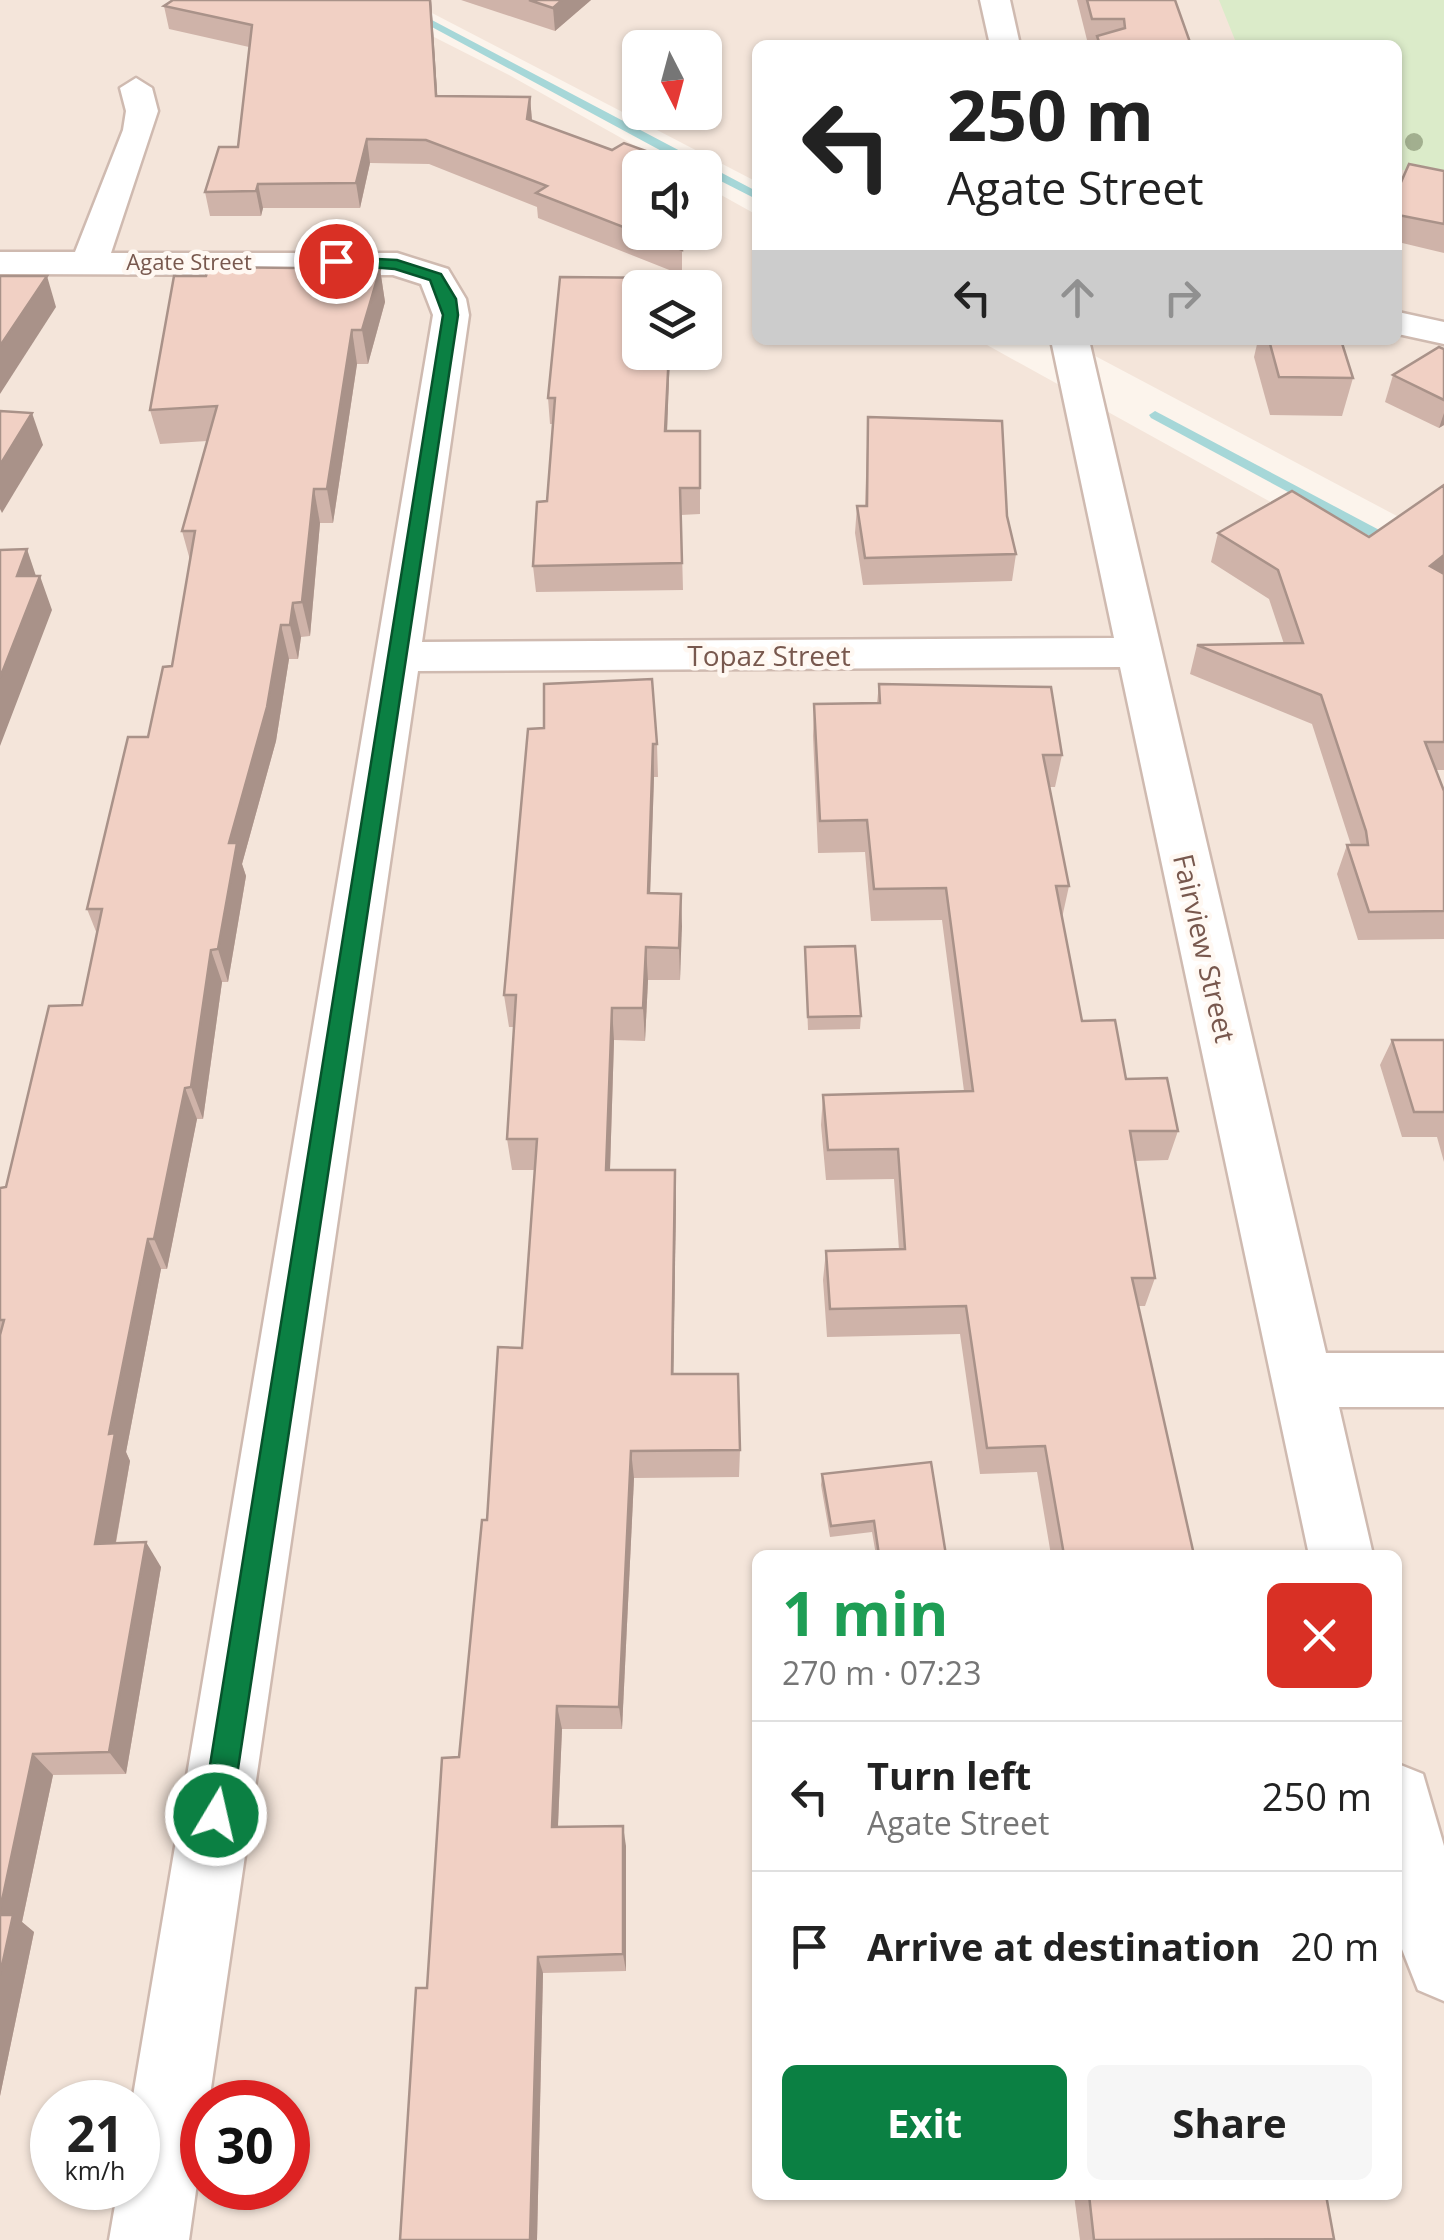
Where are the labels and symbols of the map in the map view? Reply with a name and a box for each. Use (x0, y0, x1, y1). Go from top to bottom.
north arrow (622, 30, 722, 130)
pin (294, 219, 379, 304)
street label: Agate Street (126, 246, 252, 276)
street label: Topaz Street (687, 636, 851, 674)
street label: Fairview Street (1165, 850, 1245, 1046)
position arrow (164, 1763, 268, 1867)
speed limit sign: 30 (180, 2080, 310, 2210)

